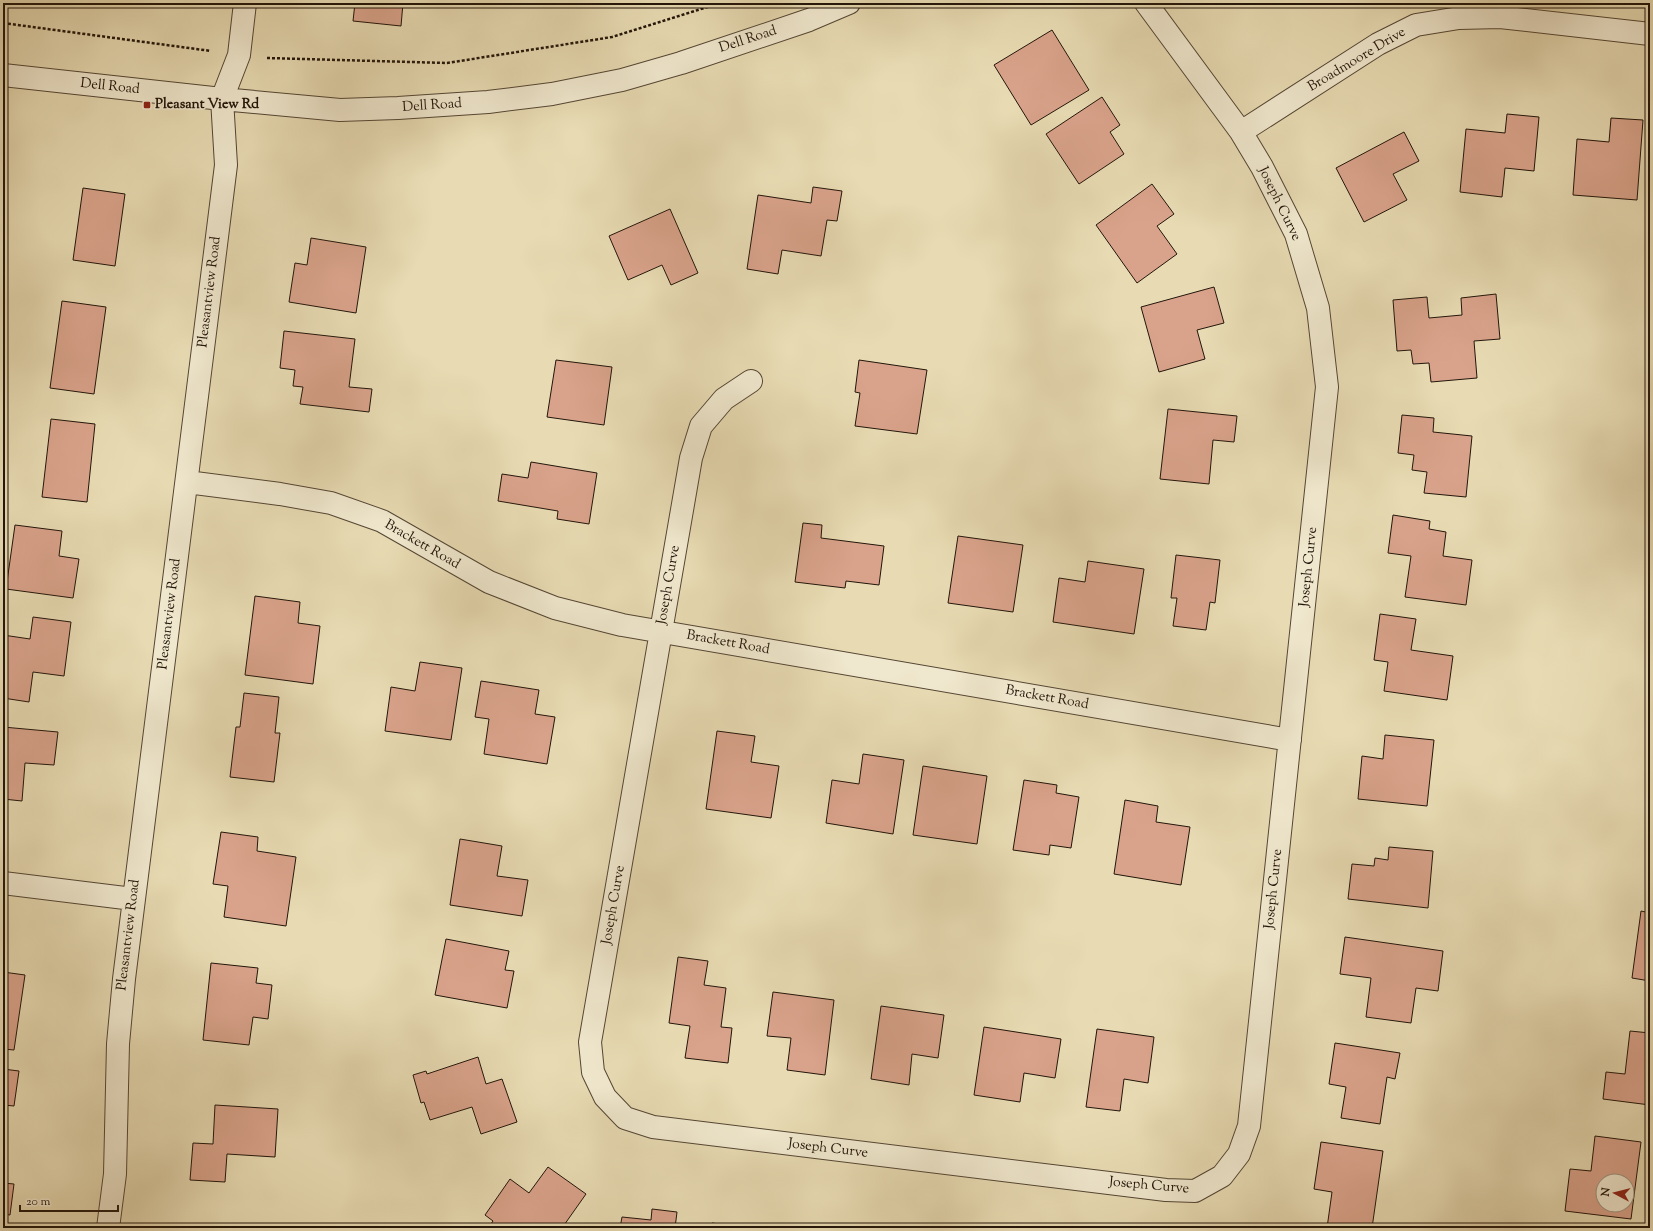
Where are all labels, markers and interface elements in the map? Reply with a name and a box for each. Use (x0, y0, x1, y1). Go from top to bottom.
street label: Dell Road (716, 21, 780, 59)
street label: Broadmoore Drive (1304, 23, 1410, 97)
street label: Dell Road (79, 74, 141, 100)
street label: Dell Road (401, 94, 463, 118)
place label: Pleasant View Rd (155, 95, 259, 115)
marker: Pleasant View Rd (142, 100, 152, 110)
street label: Joseph Curve (1252, 163, 1306, 244)
street label: Pleasantview Road (193, 235, 227, 349)
street label: Brackett Road (380, 515, 464, 575)
street label: Joseph Curve (1295, 526, 1323, 609)
street label: Joseph Curve (652, 544, 686, 627)
street label: Pleasantview Road (153, 557, 187, 671)
street label: Brackett Road (685, 626, 771, 660)
street label: Brackett Road (1004, 681, 1090, 715)
street label: Joseph Curve (1260, 848, 1288, 931)
street label: Joseph Curve (597, 864, 631, 947)
street label: Pleasantview Road (112, 878, 146, 992)
street label: Joseph Curve (786, 1134, 869, 1164)
street label: Joseph Curve (1107, 1172, 1190, 1199)
north arrow (1595, 1173, 1635, 1213)
text: N (1597, 1186, 1615, 1198)
scale bar (20, 1187, 118, 1213)
text: 20 m (26, 1193, 51, 1211)

